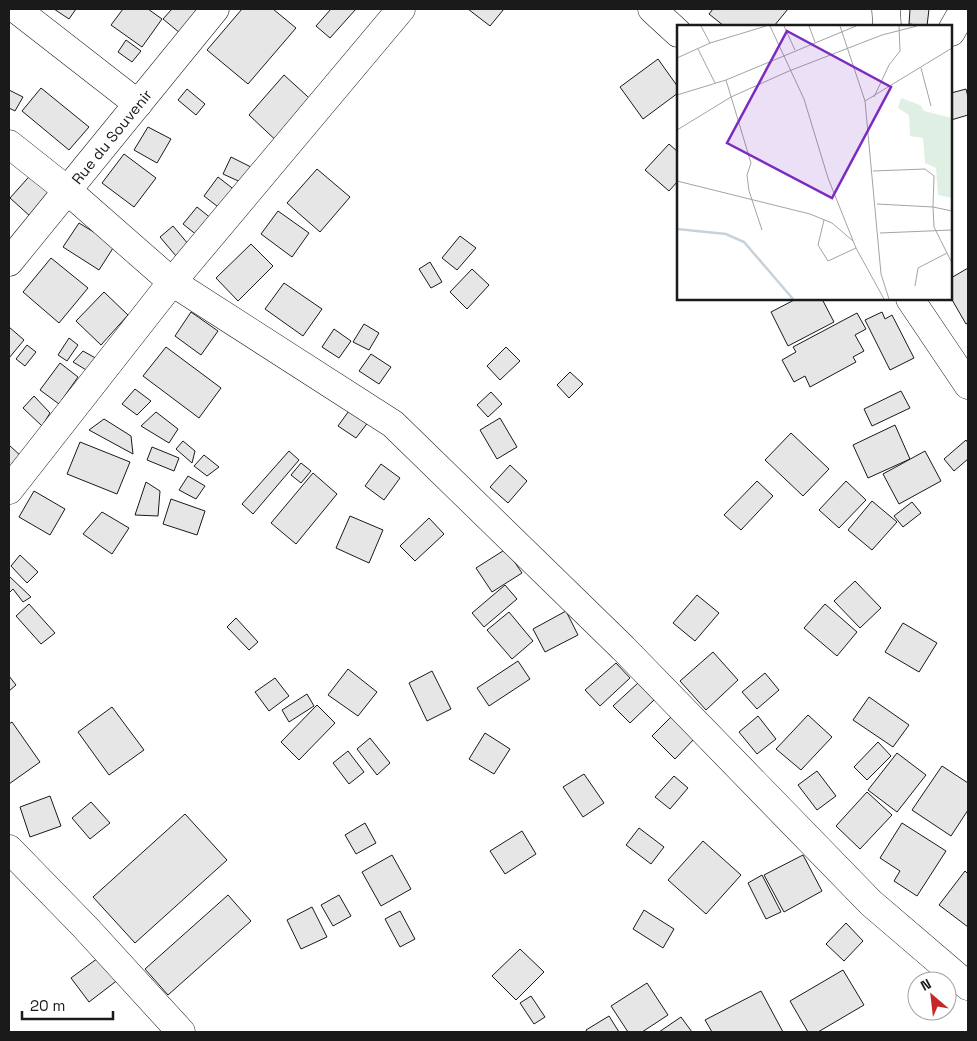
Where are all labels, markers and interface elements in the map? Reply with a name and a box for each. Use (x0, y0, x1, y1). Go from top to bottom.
inset map (677, 25, 952, 300)
street label: Rue du Souvenir (67, 85, 156, 188)
north arrow (907, 971, 957, 1021)
text: N (918, 974, 934, 995)
scale bar (22, 988, 114, 1020)
text: 20 m (30, 996, 65, 1015)

